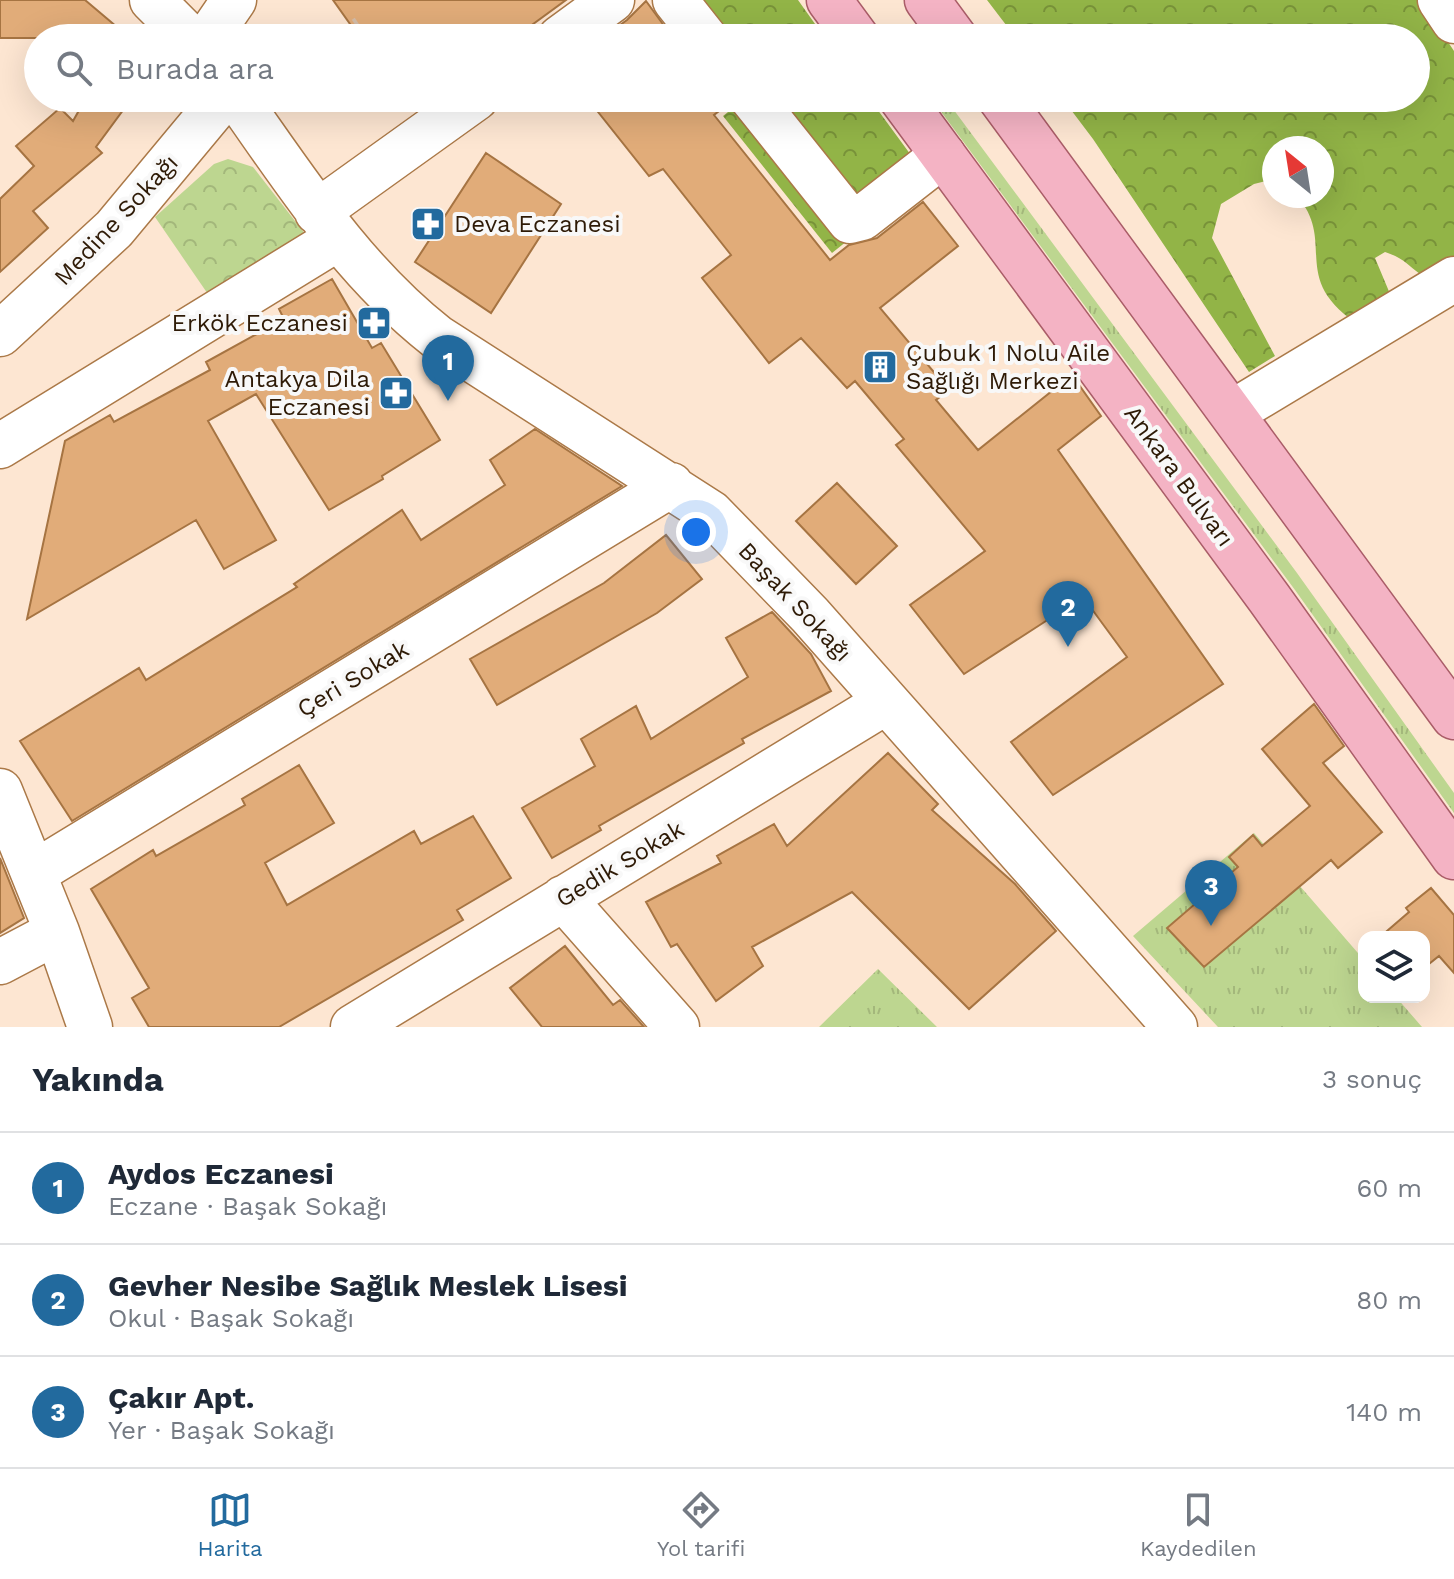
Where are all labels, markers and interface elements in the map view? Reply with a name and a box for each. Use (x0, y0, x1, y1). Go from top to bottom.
search box (24, 24, 1430, 112)
icon: search (52, 46, 96, 90)
text: Burada ara (116, 51, 274, 86)
north arrow (1262, 136, 1334, 208)
street label: Medine Sokağı (48, 149, 184, 291)
pharmacy icon: Deva Eczanesi (409, 205, 447, 243)
place label: Deva Eczanesi (454, 210, 621, 238)
pharmacy icon: Erkök Eczanesi (355, 304, 393, 342)
place label: Erkök Eczanesi (172, 309, 348, 337)
pin: 1 (422, 335, 474, 401)
place label: Çubuk 1 Nolu Aile Sağlığı Merkezi (906, 339, 1110, 395)
building icon: Çubuk 1 Nolu Aile Sağlığı Merkezi (861, 348, 899, 386)
place label: Antakya Dila Eczanesi (224, 365, 370, 421)
pharmacy icon: Antakya Dila Eczanesi (377, 374, 415, 412)
street label: Ankara Bulvarı (1118, 400, 1240, 552)
your location (676, 512, 716, 552)
street label: Başak Sokağı (733, 537, 857, 667)
pin: 2 (1042, 581, 1094, 647)
street label: Çeri Sokak (292, 635, 414, 723)
street label: Gedik Sokak (551, 815, 689, 913)
pin: 3 (1185, 860, 1237, 926)
map controls (1358, 931, 1430, 1003)
button: layers (1358, 931, 1430, 1003)
text: Yakında (32, 1059, 164, 1099)
text: 3 sonuç (1322, 1064, 1422, 1094)
text: Aydos Eczanesi (108, 1156, 334, 1191)
text: 1 (52, 1173, 64, 1203)
text: 60 m (1356, 1173, 1422, 1203)
text: Eczane · Başak Sokağı (108, 1191, 387, 1221)
text: Gevher Nesibe Sağlık Meslek Lisesi (108, 1268, 628, 1303)
text: 2 (50, 1285, 66, 1315)
text: 80 m (1356, 1285, 1422, 1315)
text: Okul · Başak Sokağı (108, 1303, 354, 1333)
text: Çakır Apt. (108, 1380, 255, 1415)
text: 3 (50, 1397, 66, 1427)
text: 140 m (1346, 1397, 1422, 1427)
text: Yer · Başak Sokağı (108, 1415, 335, 1445)
tab: Harita (197, 1488, 262, 1561)
tab: Yol tarifi (657, 1488, 745, 1561)
tab: Kaydedilen (1140, 1488, 1257, 1561)

